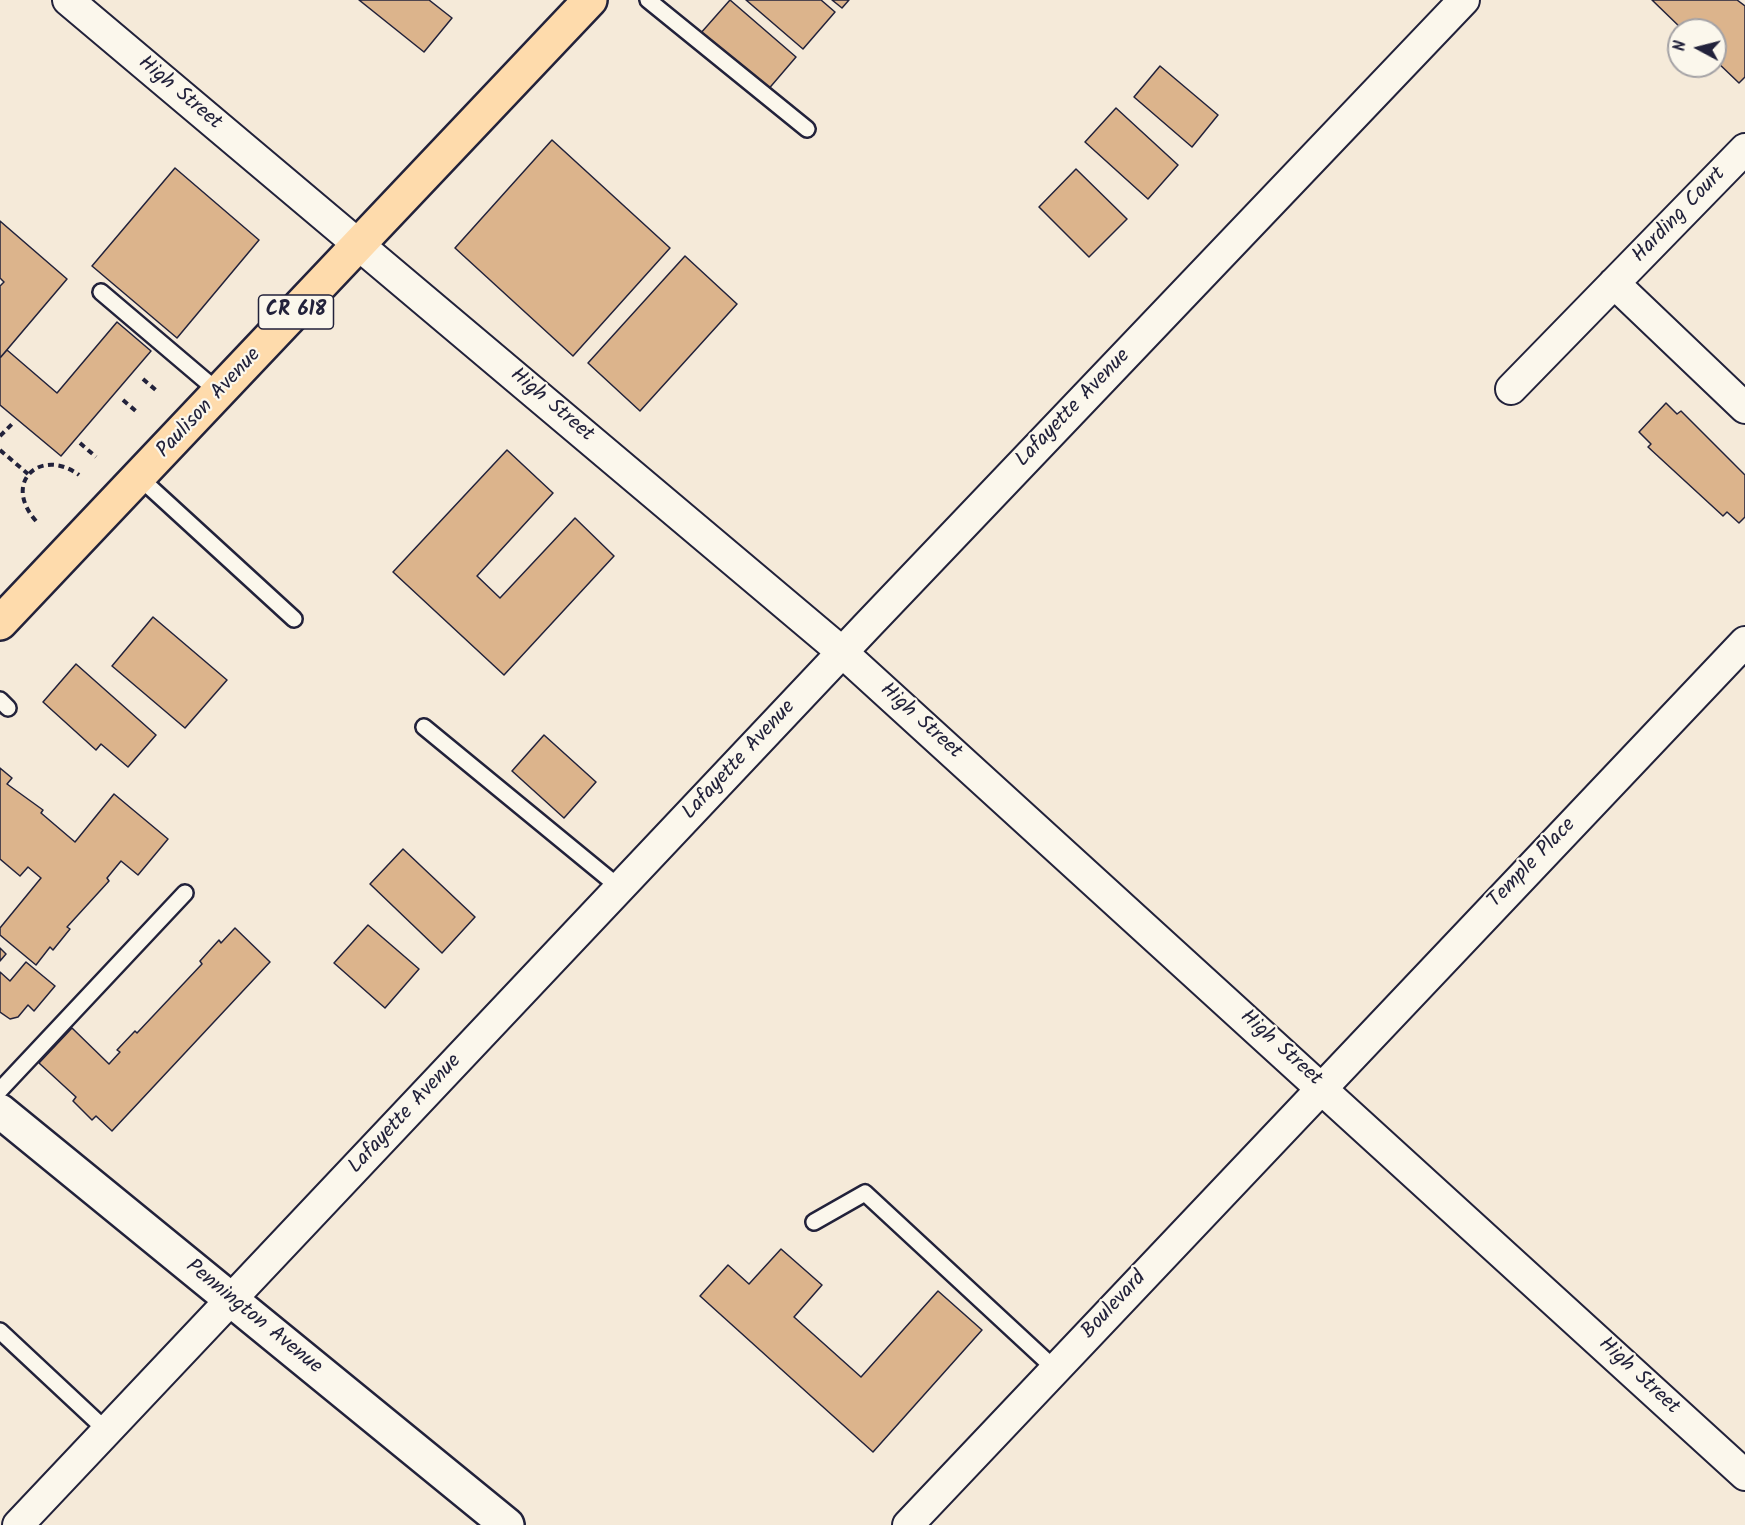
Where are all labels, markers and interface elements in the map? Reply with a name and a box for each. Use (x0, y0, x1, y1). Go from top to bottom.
north arrow (1667, 18, 1727, 78)
text: N (1668, 39, 1694, 53)
street label: High Street (132, 52, 226, 136)
street label: Harding Court (1628, 163, 1732, 269)
road number: CR 618 (258, 295, 334, 329)
street label: Paulison Avenue (153, 344, 267, 464)
street label: Lafayette Avenue (1011, 345, 1137, 473)
street label: High Street (504, 364, 598, 448)
street label: High Street (874, 679, 966, 765)
street label: Lafayette Avenue (678, 696, 802, 826)
street label: Temple Place (1484, 814, 1582, 914)
street label: High Street (1234, 1006, 1326, 1092)
street label: Lafayette Avenue (344, 1050, 468, 1180)
street label: Pennington Avenue (180, 1255, 326, 1381)
street label: Boulevard (1077, 1267, 1153, 1345)
street label: High Street (1592, 1333, 1684, 1421)

